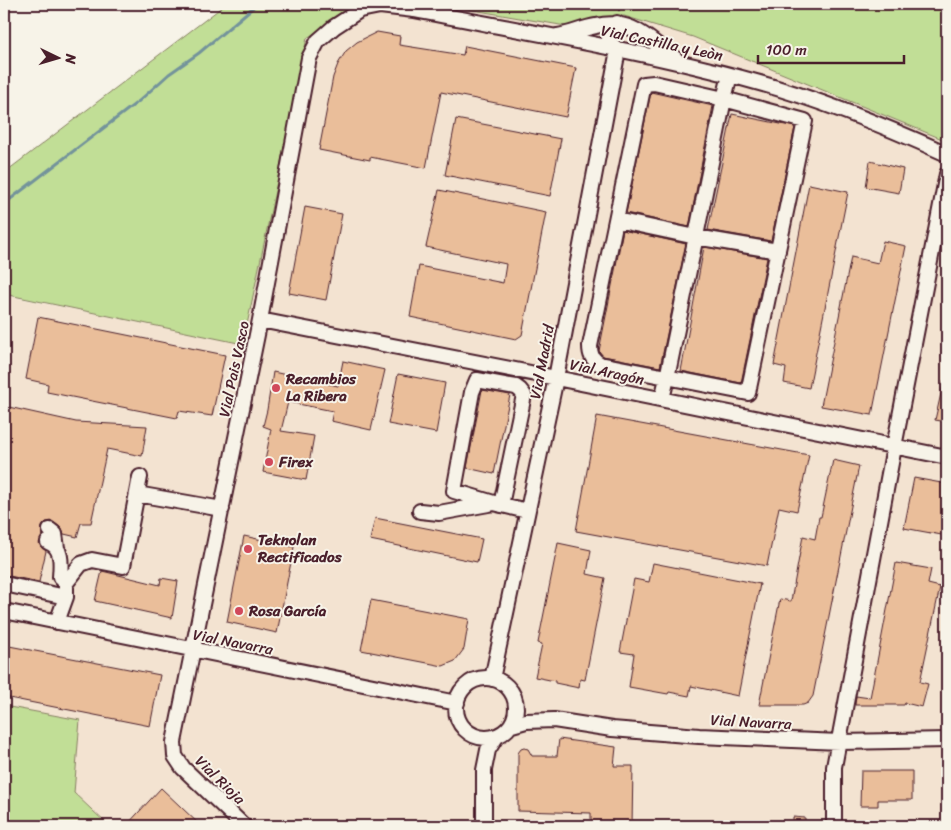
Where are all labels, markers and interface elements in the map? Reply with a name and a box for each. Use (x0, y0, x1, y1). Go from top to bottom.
street label: Vial Castilla y Leòn (599, 17, 725, 69)
north arrow (32, 32, 82, 82)
scale bar (758, 32, 905, 64)
text: 100 m (766, 37, 807, 63)
text: N (58, 52, 83, 65)
street label: Vial Pais Vasco (211, 318, 257, 419)
street label: Vial Madrid (522, 322, 562, 401)
street label: Vial Aragón (567, 351, 647, 393)
place label: Recambios La Ribera (285, 366, 357, 409)
marker: Recambios La Ribera (270, 382, 282, 394)
place label: Firex (278, 449, 314, 475)
marker: Firex (263, 456, 275, 468)
place label: Teknolan Rectificados (257, 527, 343, 570)
marker: Teknolan Rectificados (242, 543, 254, 555)
place label: Rosa García (248, 598, 327, 624)
marker: Rosa García (233, 605, 245, 617)
street label: Vial Navarra (191, 621, 276, 663)
street label: Vial Navarra (710, 707, 793, 737)
street label: Vial Rioja (189, 749, 252, 811)

